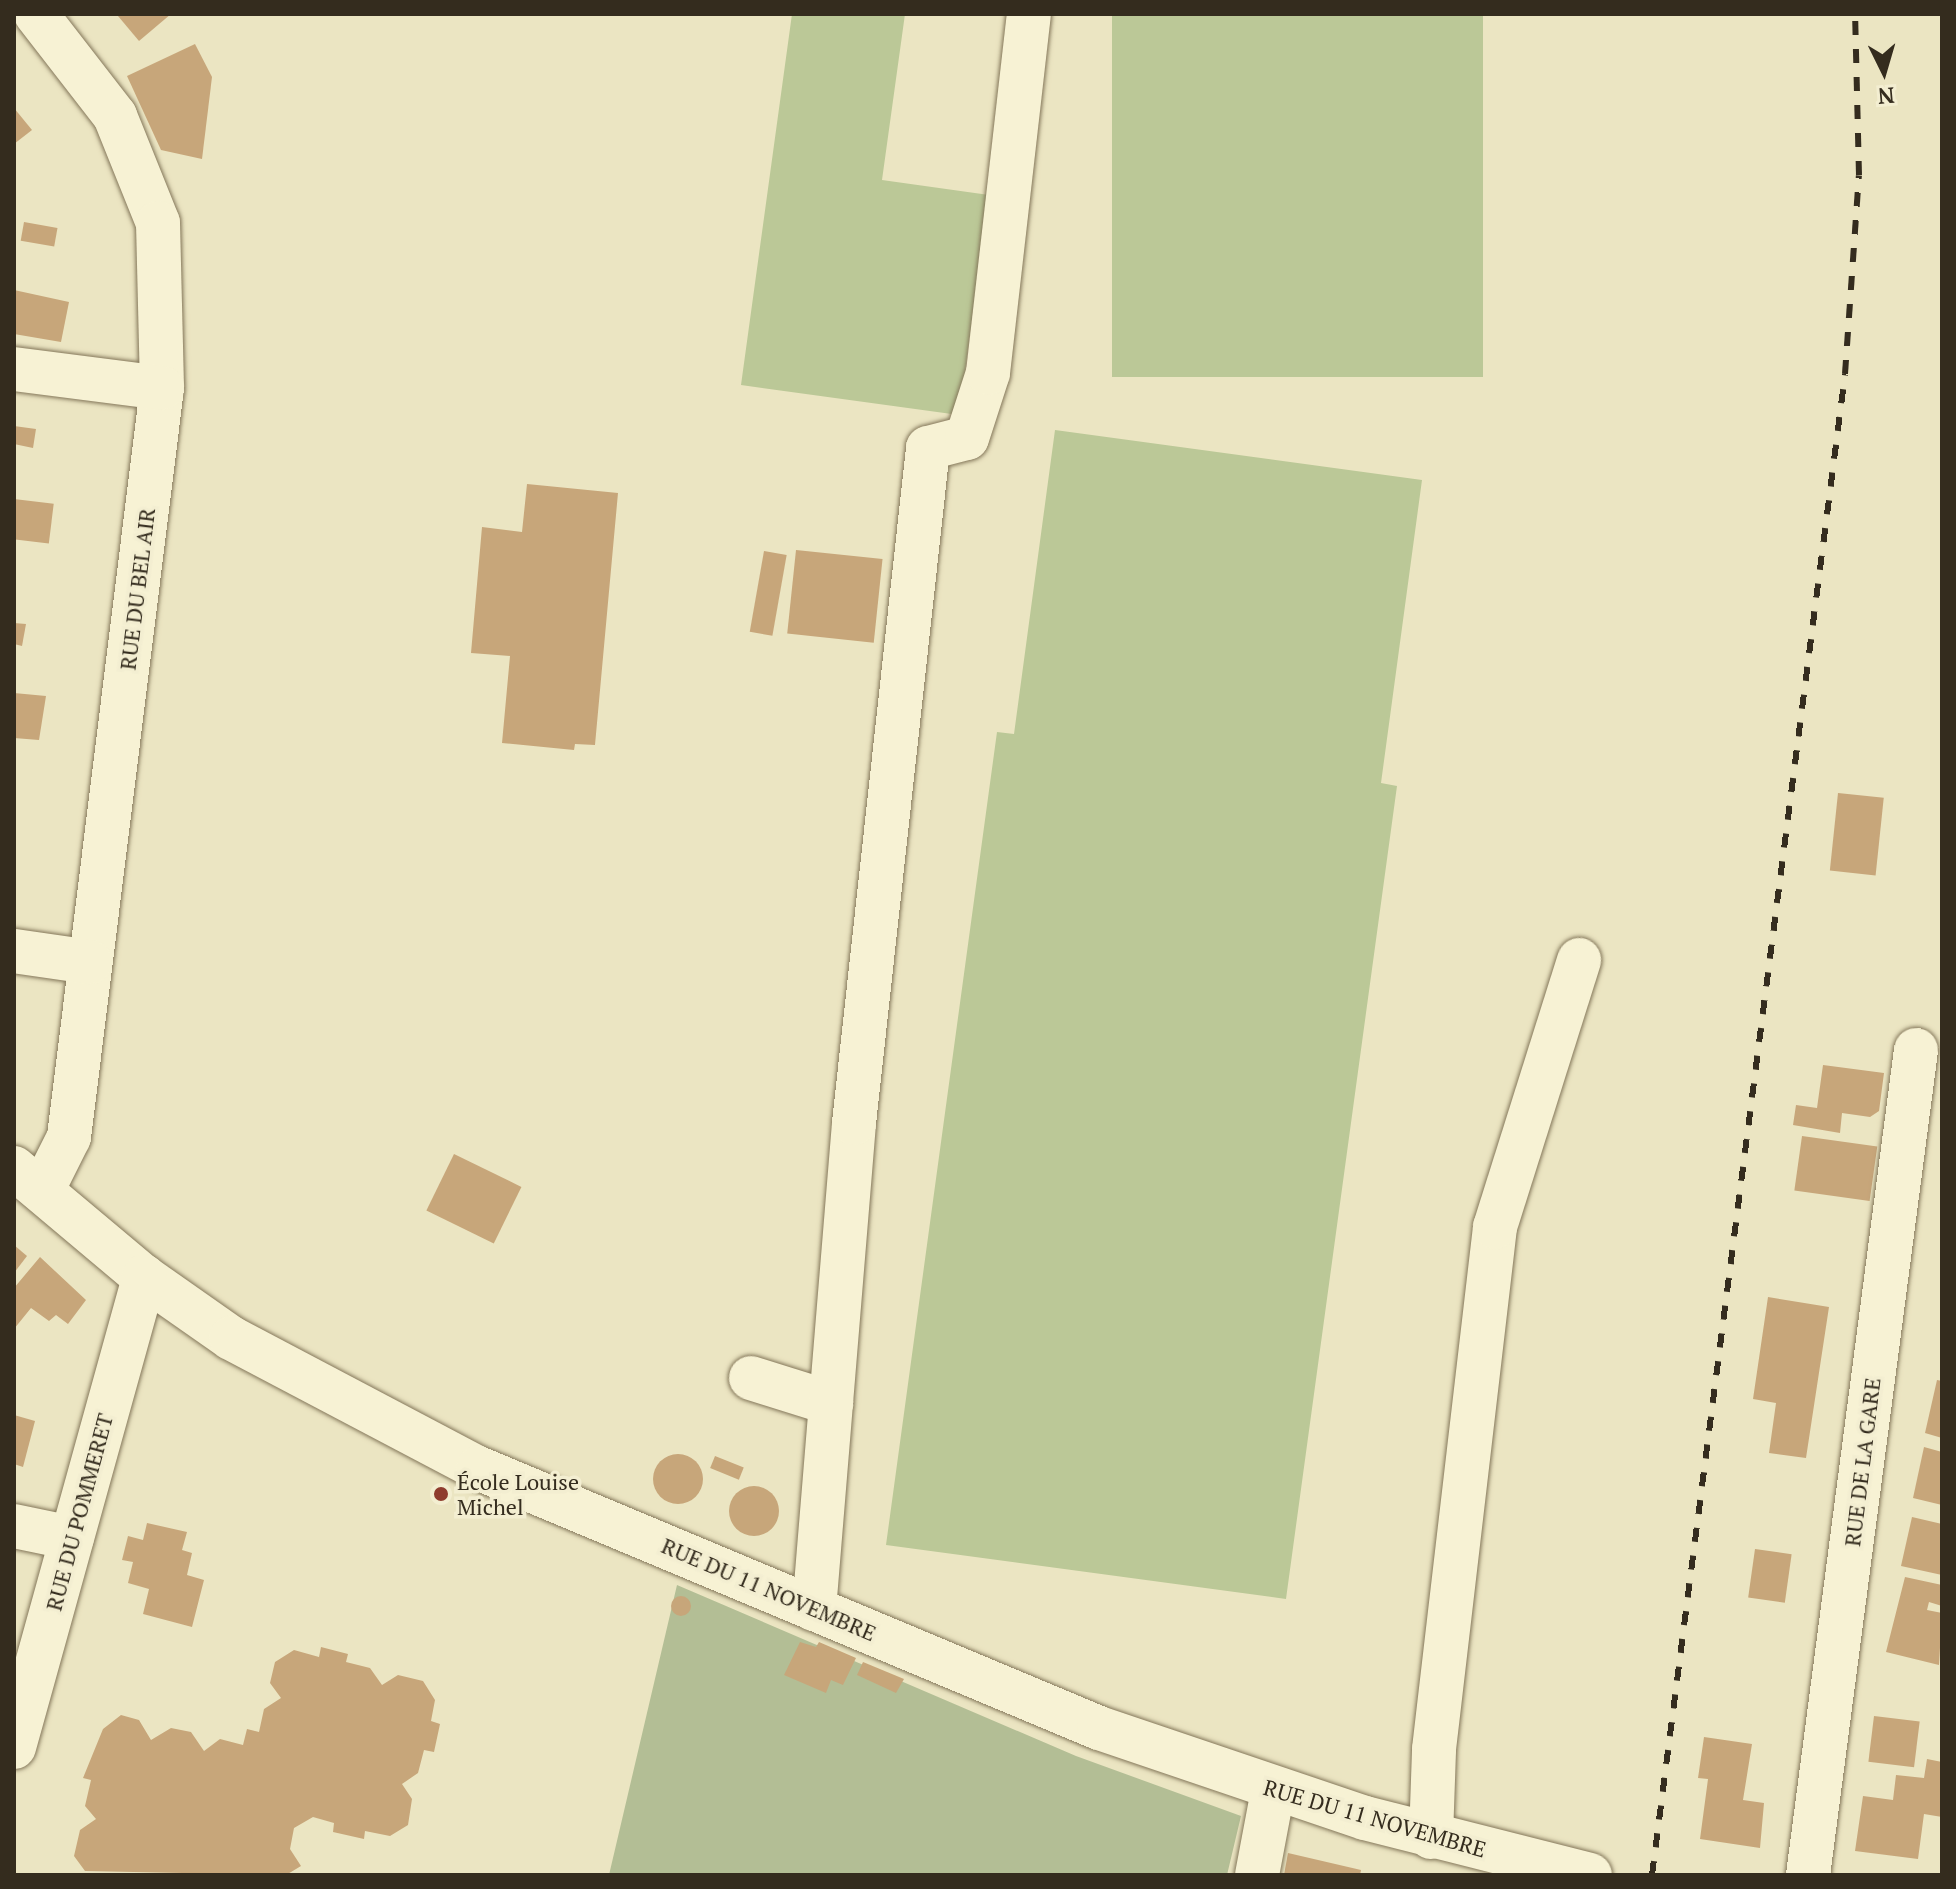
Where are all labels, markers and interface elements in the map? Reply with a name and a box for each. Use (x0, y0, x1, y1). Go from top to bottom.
north arrow (1844, 32, 1924, 112)
text: N (1877, 81, 1896, 112)
street label: RUE DU BEL AIR (114, 506, 160, 672)
street label: RUE DE LA GARE (1839, 1376, 1885, 1548)
street label: RUE DU POMMERET (40, 1410, 118, 1614)
place label: École Louise Michel (457, 1468, 579, 1520)
marker: École Louise Michel (432, 1485, 450, 1503)
street label: RUE DU 11 NOVEMBRE (658, 1532, 880, 1646)
street label: RUE DU 11 NOVEMBRE (1261, 1774, 1489, 1862)

